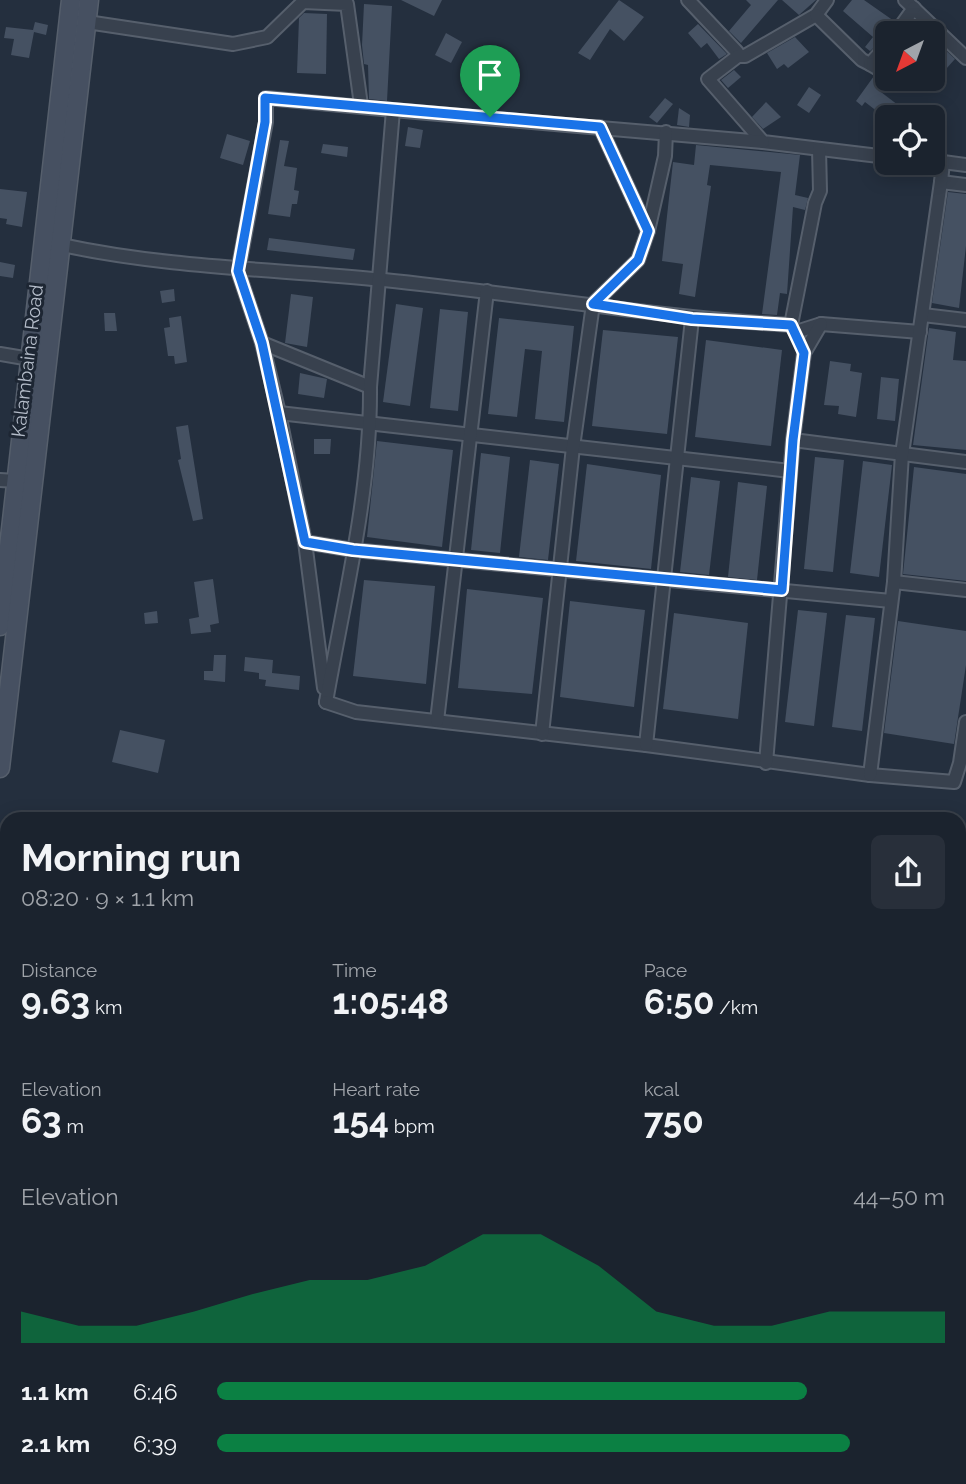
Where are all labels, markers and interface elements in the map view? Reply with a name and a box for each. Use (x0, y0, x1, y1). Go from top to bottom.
north arrow (875, 21, 945, 91)
map controls (875, 21, 945, 175)
pin (460, 45, 520, 117)
icon: arrive (471, 56, 509, 94)
button: locate (875, 105, 945, 175)
street label: Kalambaina Road (7, 283, 47, 439)
text: Morning run (21, 835, 241, 880)
button: share (871, 835, 945, 909)
text: 08:20 · 9 × 1.1 km (21, 884, 194, 911)
text: Distance (21, 959, 97, 981)
text: Time (332, 959, 377, 981)
text: Pace (644, 959, 687, 981)
text: 9.63 (21, 981, 90, 1022)
text: 1:05:48 (332, 981, 449, 1022)
text: 6:50 (644, 981, 714, 1022)
text: km (90, 996, 122, 1018)
text: /km (714, 996, 758, 1018)
text: Elevation (21, 1078, 102, 1100)
text: Heart rate (332, 1078, 420, 1100)
text: kcal (644, 1078, 679, 1100)
text: 63 (21, 1100, 62, 1141)
text: 154 (332, 1100, 389, 1141)
text: 750 (644, 1100, 704, 1141)
text: m (62, 1115, 84, 1137)
text: bpm (389, 1115, 435, 1137)
text: Elevation (21, 1183, 119, 1210)
text: 44–50 m (853, 1183, 945, 1210)
text: 1.1 km (21, 1378, 89, 1405)
text: 6:46 (133, 1378, 178, 1405)
text: 2.1 km (21, 1430, 90, 1457)
text: 6:39 (133, 1430, 177, 1457)

